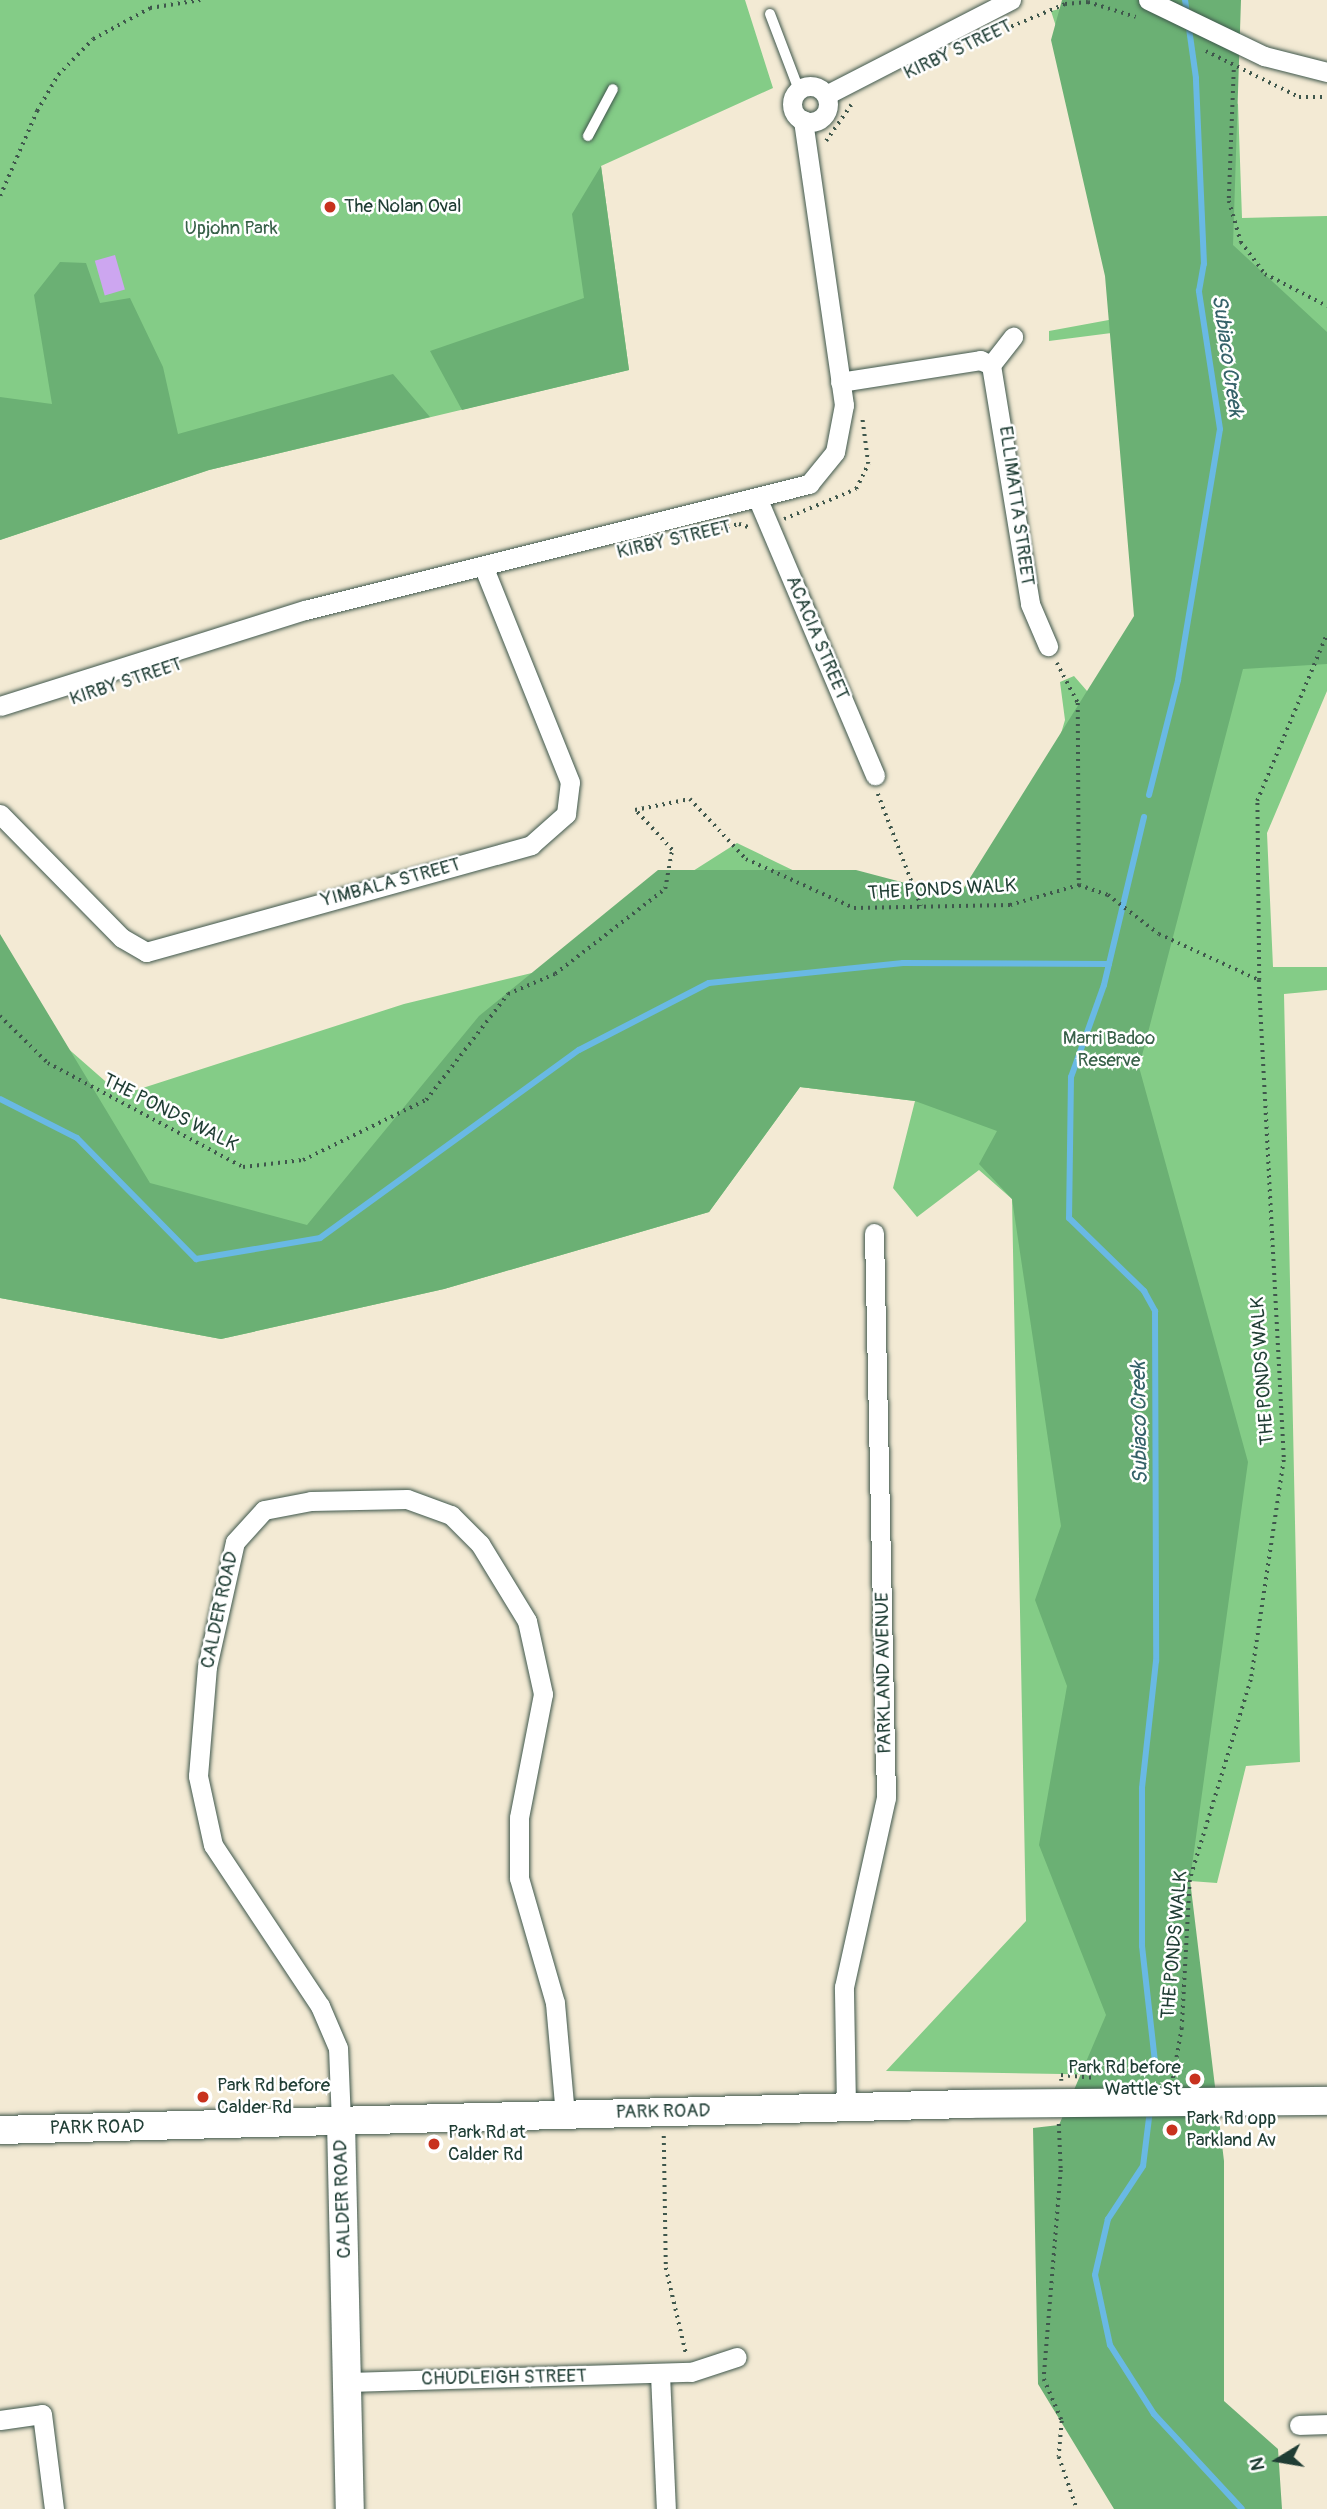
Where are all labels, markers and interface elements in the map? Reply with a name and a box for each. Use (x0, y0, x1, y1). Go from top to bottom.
street label: KIRBY STREET (900, 15, 1016, 85)
place label: The Nolan Oval (344, 196, 462, 218)
marker: The Nolan Oval (322, 199, 338, 215)
park label: Upjohn Park (184, 218, 278, 240)
water label: Subiaco Creek (1206, 294, 1248, 418)
street label: ELLIMATTA STREET (994, 425, 1038, 587)
street label: KIRBY STREET (615, 516, 733, 564)
street label: ACACIA STREET (781, 572, 853, 704)
street label: KIRBY STREET (67, 653, 185, 711)
street label: YIMBALA STREET (319, 853, 463, 913)
street label: THE PONDS WALK (867, 875, 1017, 905)
park label: Marri Badoo Reserve (1063, 1028, 1155, 1072)
street label: THE PONDS WALK (99, 1069, 241, 1157)
street label: THE PONDS WALK (1246, 1296, 1280, 1446)
water label: Subiaco Creek (1126, 1361, 1154, 1485)
street label: CALDER ROAD (196, 1549, 244, 1671)
street label: PARKLAND AVENUE (871, 1592, 897, 1754)
street label: THE PONDS WALK (1157, 1870, 1193, 2020)
place label: Park Rd before Wattle St (1068, 2057, 1181, 2101)
marker: Park Rd before Wattle St (1187, 2071, 1203, 2087)
place label: Park Rd before Calder Rd (217, 2075, 330, 2119)
marker: Park Rd before Calder Rd (195, 2089, 211, 2105)
street label: PARK ROAD (615, 2100, 711, 2124)
place label: Park Rd opp Parkland Av (1186, 2108, 1276, 2152)
street label: PARK ROAD (49, 2116, 145, 2140)
place label: Park Rd at Calder Rd (448, 2122, 526, 2166)
marker: Park Rd opp Parkland Av (1164, 2122, 1180, 2138)
marker: Park Rd at Calder Rd (426, 2136, 442, 2152)
street label: CALDER ROAD (330, 2139, 356, 2259)
street label: CHUDLEIGH STREET (421, 2365, 587, 2391)
north arrow (1243, 2425, 1313, 2495)
text: N (1244, 2455, 1270, 2473)

